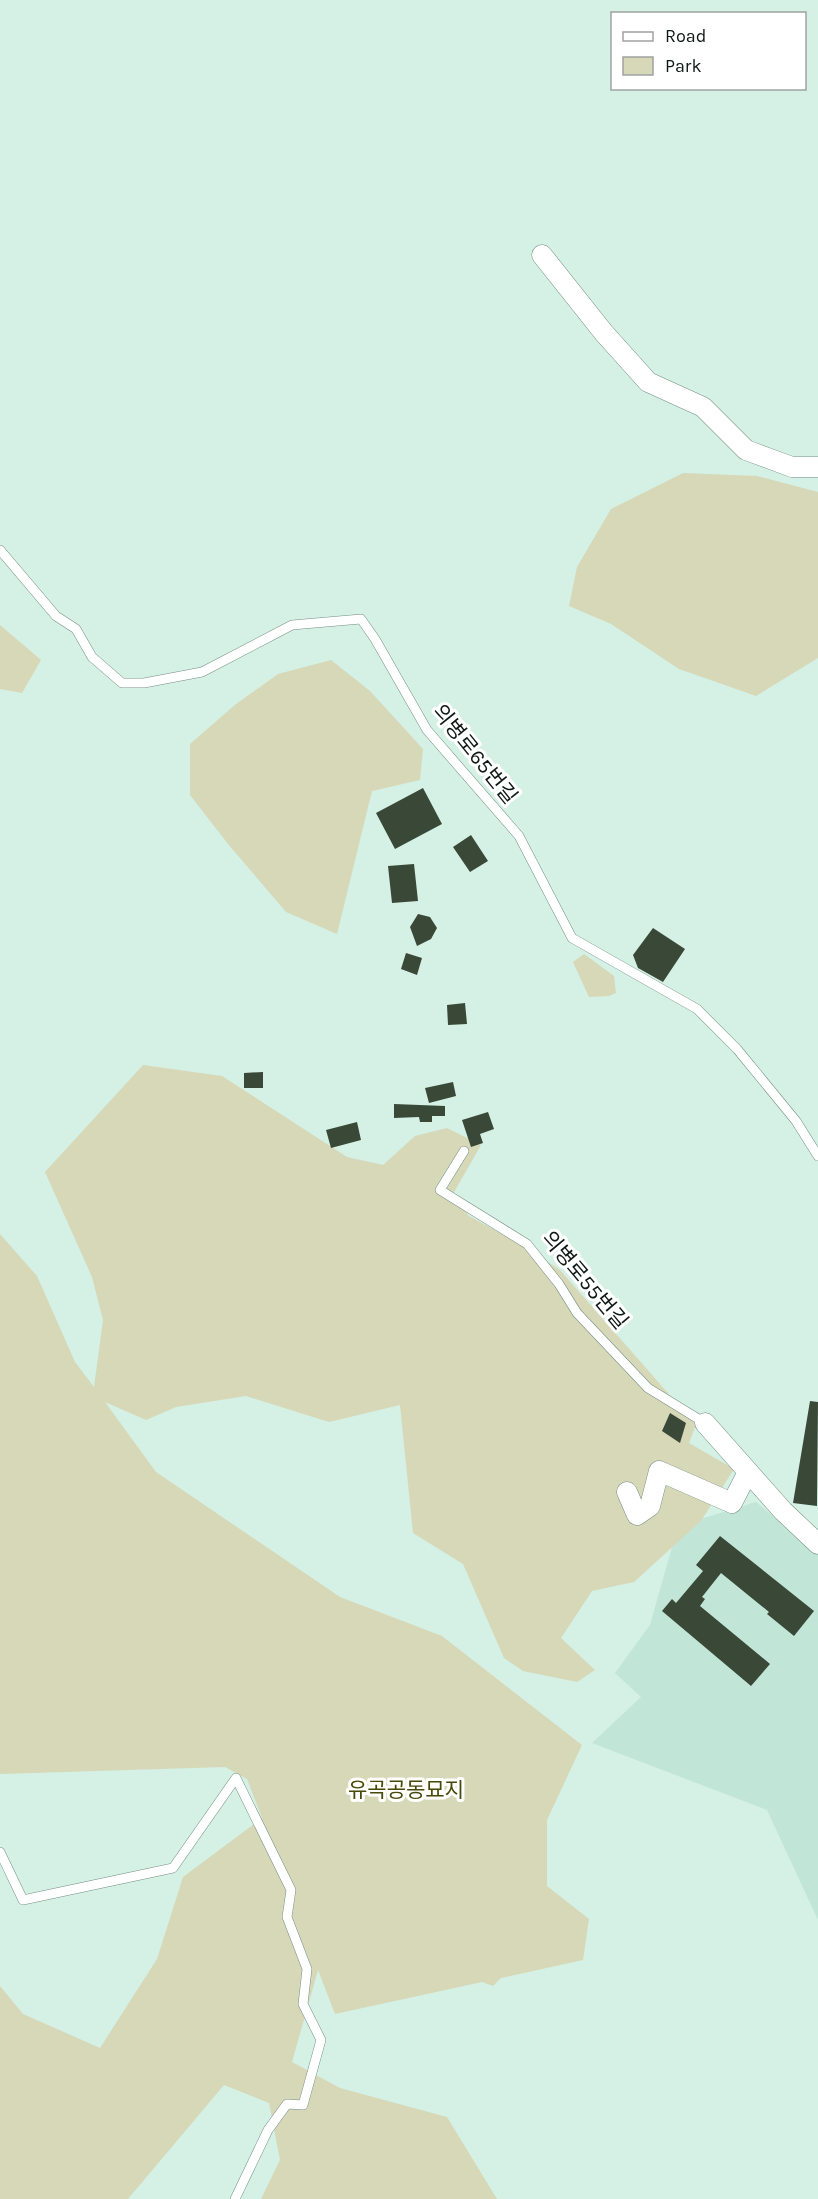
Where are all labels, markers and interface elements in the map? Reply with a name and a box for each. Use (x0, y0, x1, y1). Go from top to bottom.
legend (611, 12, 806, 90)
text: Road (665, 25, 706, 47)
text: Park (665, 55, 702, 77)
street label: 의병로65번길 (428, 700, 522, 808)
street label: 의병로55번길 (537, 1226, 633, 1334)
park label: 유곡공동묘지 (348, 1778, 464, 1802)

